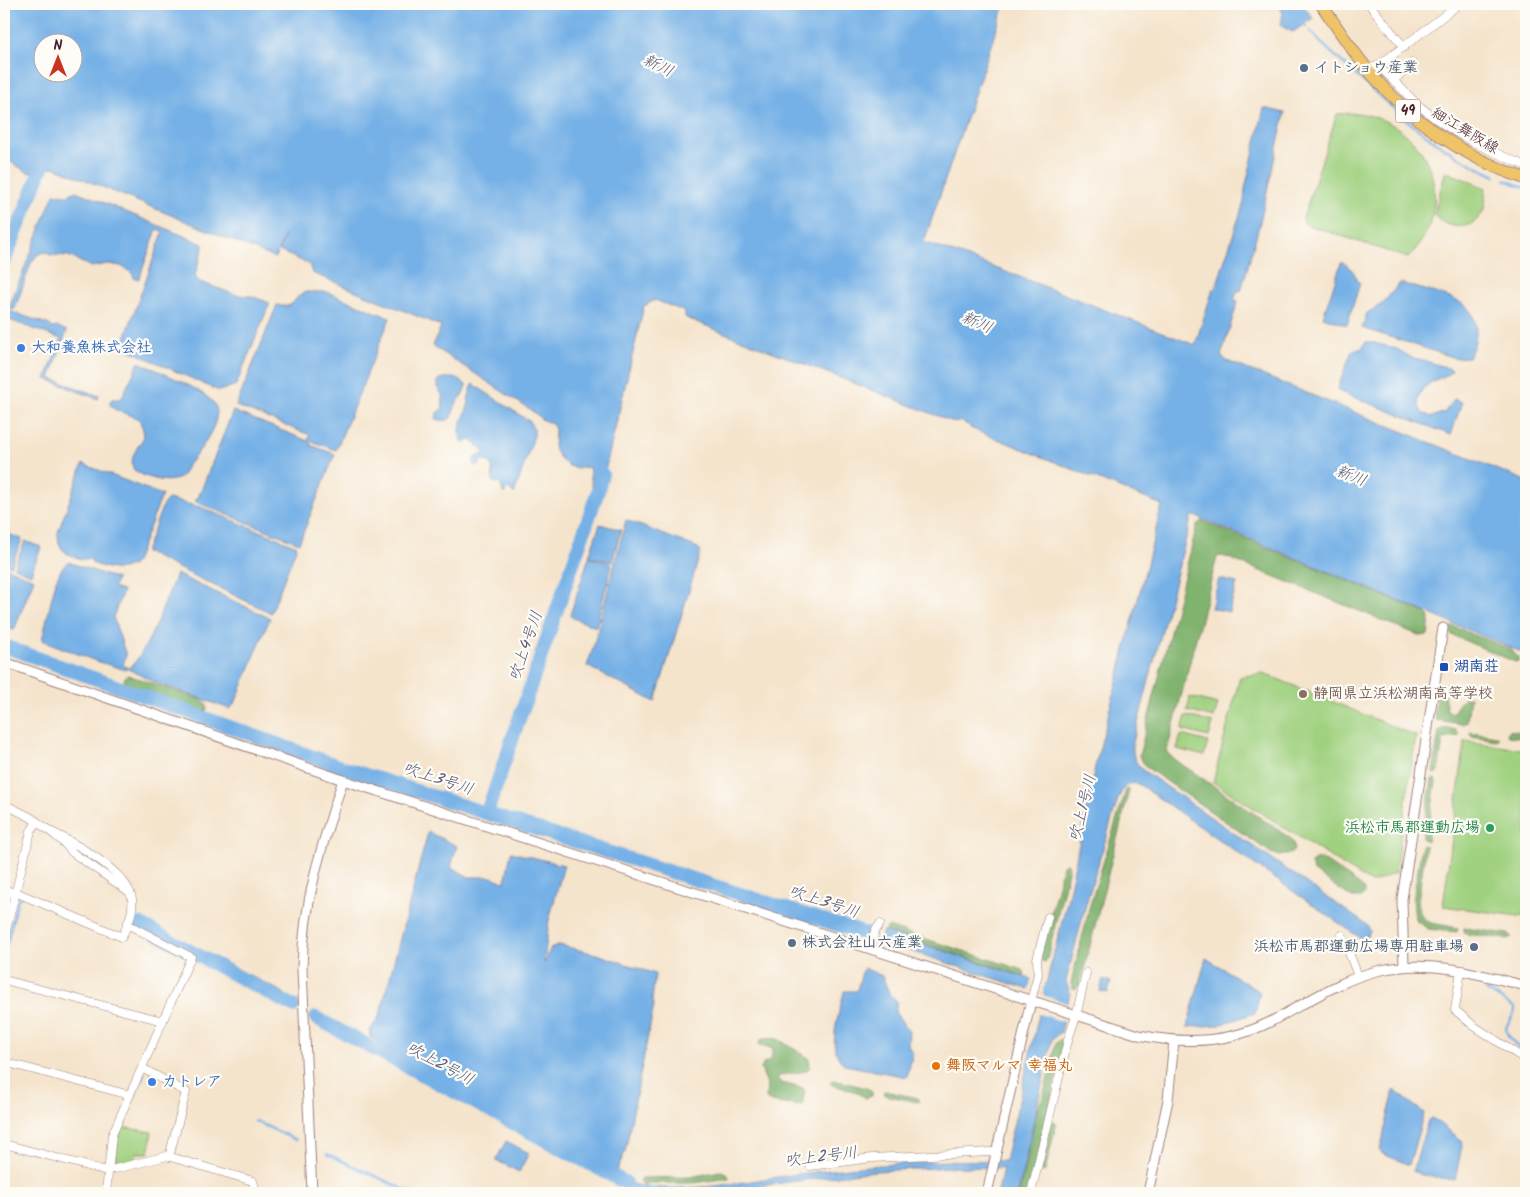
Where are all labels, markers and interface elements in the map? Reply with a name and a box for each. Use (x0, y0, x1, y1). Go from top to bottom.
north arrow (32, 32, 82, 82)
text: N (54, 35, 63, 57)
water label: 新川 (638, 48, 678, 84)
place label: イトショウ産業 (1314, 56, 1418, 80)
marker: イトショウ産業 (1298, 62, 1310, 74)
road number: 49 (1396, 100, 1420, 122)
street label: 細江舞阪線 (1427, 101, 1503, 161)
water label: 新川 (957, 305, 997, 341)
place label: 大和養魚株式会社 (31, 336, 151, 360)
marker: 大和養魚株式会社 (15, 342, 27, 354)
water label: 新川 (1331, 458, 1371, 494)
water label: 吹上4号川 (502, 608, 550, 684)
place label: 湖南荘 (1454, 655, 1499, 679)
marker: 湖南荘 (1438, 661, 1450, 673)
place label: 静岡県立浜松湖南高等学校 (1313, 682, 1493, 706)
marker: 静岡県立浜松湖南高等学校 (1297, 688, 1309, 700)
water label: 吹上3号川 (399, 756, 477, 802)
water label: 吹上1号川 (1063, 771, 1103, 845)
place label: 浜松市馬郡運動広場 (1345, 816, 1480, 840)
marker: 浜松市馬郡運動広場 (1484, 822, 1496, 834)
water label: 吹上3号川 (785, 879, 863, 925)
place label: 株式会社山六産業 (802, 931, 922, 955)
place label: 浜松市馬郡運動広場専用駐車場 (1254, 935, 1464, 959)
marker: 株式会社山六産業 (786, 937, 798, 949)
marker: 浜松市馬郡運動広場専用駐車場 (1468, 941, 1480, 953)
water label: 吹上2号川 (402, 1036, 478, 1092)
place label: 舞阪マルマ 幸福丸 (946, 1054, 1072, 1078)
marker: 舞阪マルマ 幸福丸 (930, 1060, 942, 1072)
place label: カトレア (162, 1070, 222, 1094)
marker: カトレア (146, 1076, 158, 1088)
water label: 吹上2号川 (783, 1140, 859, 1174)

